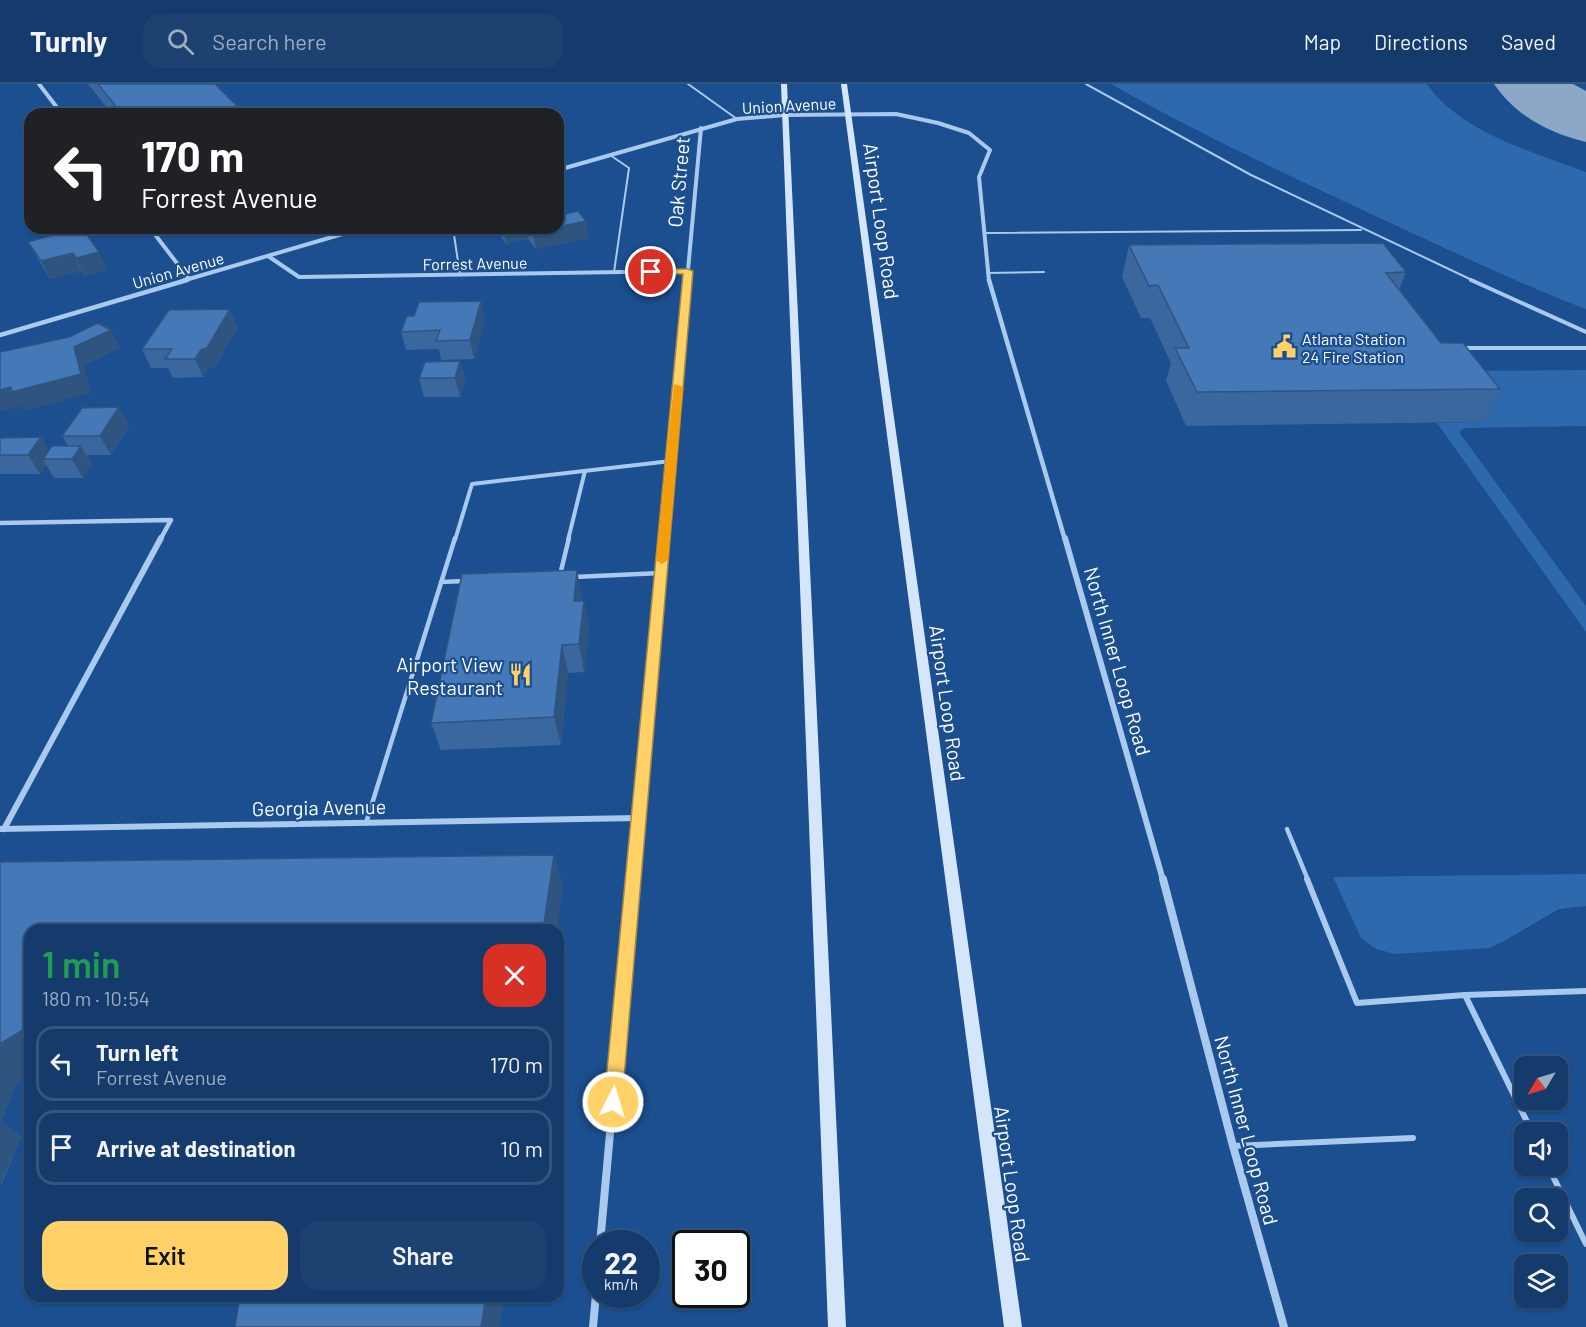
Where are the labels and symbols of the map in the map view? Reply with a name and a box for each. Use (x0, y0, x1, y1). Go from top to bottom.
street label: Union Avenue (741, 93, 837, 117)
street label: Oak Street (662, 136, 694, 228)
street label: Airport Loop Road (859, 141, 905, 301)
pin (625, 246, 676, 297)
street label: Union Avenue (130, 248, 226, 292)
street label: Forrest Avenue (422, 253, 528, 273)
place label: Atlanta Station 24 Fire Station (1302, 329, 1406, 366)
public building icon: Atlanta Station 24 Fire Station (1271, 334, 1297, 360)
street label: North Inner Loop Road (1080, 564, 1156, 758)
street label: Airport Loop Road (925, 623, 971, 783)
place label: Airport View Restaurant (396, 652, 503, 699)
restaurant icon: Airport View Restaurant (508, 662, 534, 688)
street label: Georgia Avenue (252, 794, 386, 820)
street label: North Inner Loop Road (1210, 1033, 1284, 1227)
north arrow (1514, 1056, 1568, 1110)
position arrow (581, 1070, 645, 1134)
street label: Airport Loop Road (990, 1104, 1036, 1264)
speed limit sign: 30 (672, 1230, 750, 1308)

